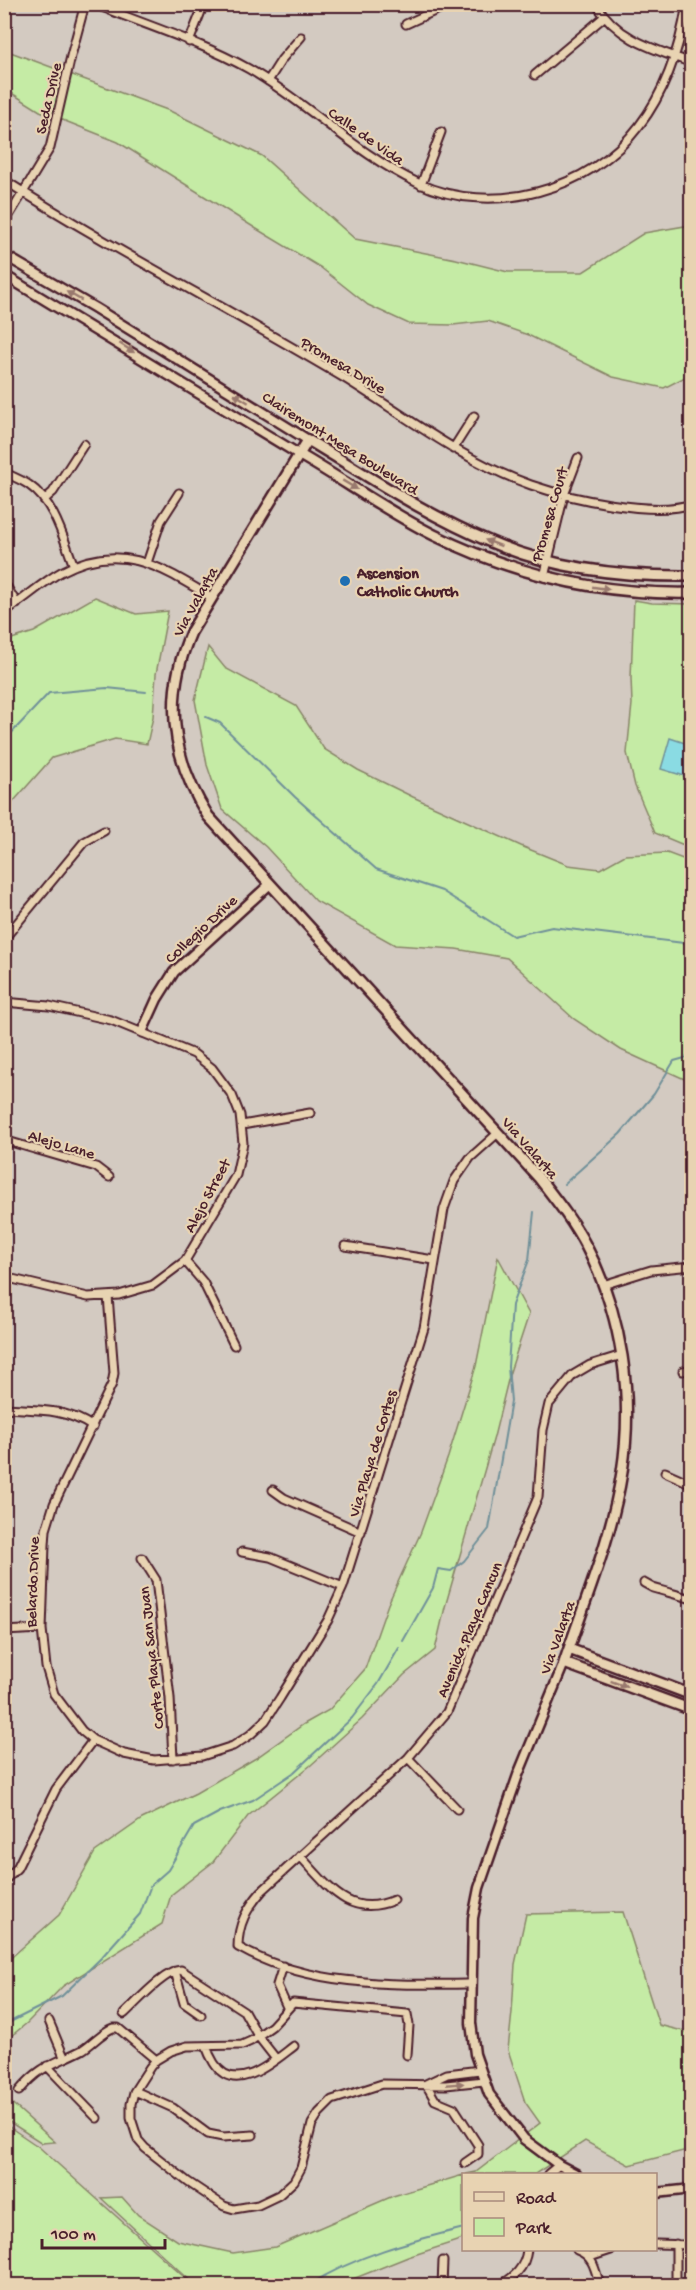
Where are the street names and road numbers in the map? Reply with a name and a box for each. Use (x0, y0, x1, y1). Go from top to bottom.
street label: Seda Drive (33, 61, 68, 136)
street label: Calle de Vida (323, 105, 408, 172)
street label: Promesa Drive (295, 334, 389, 400)
street label: Clairemont Mesa Boulevard (257, 389, 422, 502)
street label: Promesa Court (528, 464, 574, 565)
street label: Via Valarta (170, 564, 224, 642)
street label: Collegio Drive (162, 892, 243, 969)
street label: Via Valarta (495, 1114, 561, 1185)
street label: Alejo Lane (25, 1127, 97, 1166)
street label: Alejo Street (182, 1155, 237, 1237)
street label: Via Playa de Cortes (346, 1387, 403, 1521)
street label: Belardo Drive (23, 1536, 46, 1629)
street label: Avenida Playa Cancun (434, 1559, 509, 1701)
street label: Corte Playa San Juan (137, 1585, 170, 1730)
street label: Via Valarta (537, 1598, 582, 1678)

